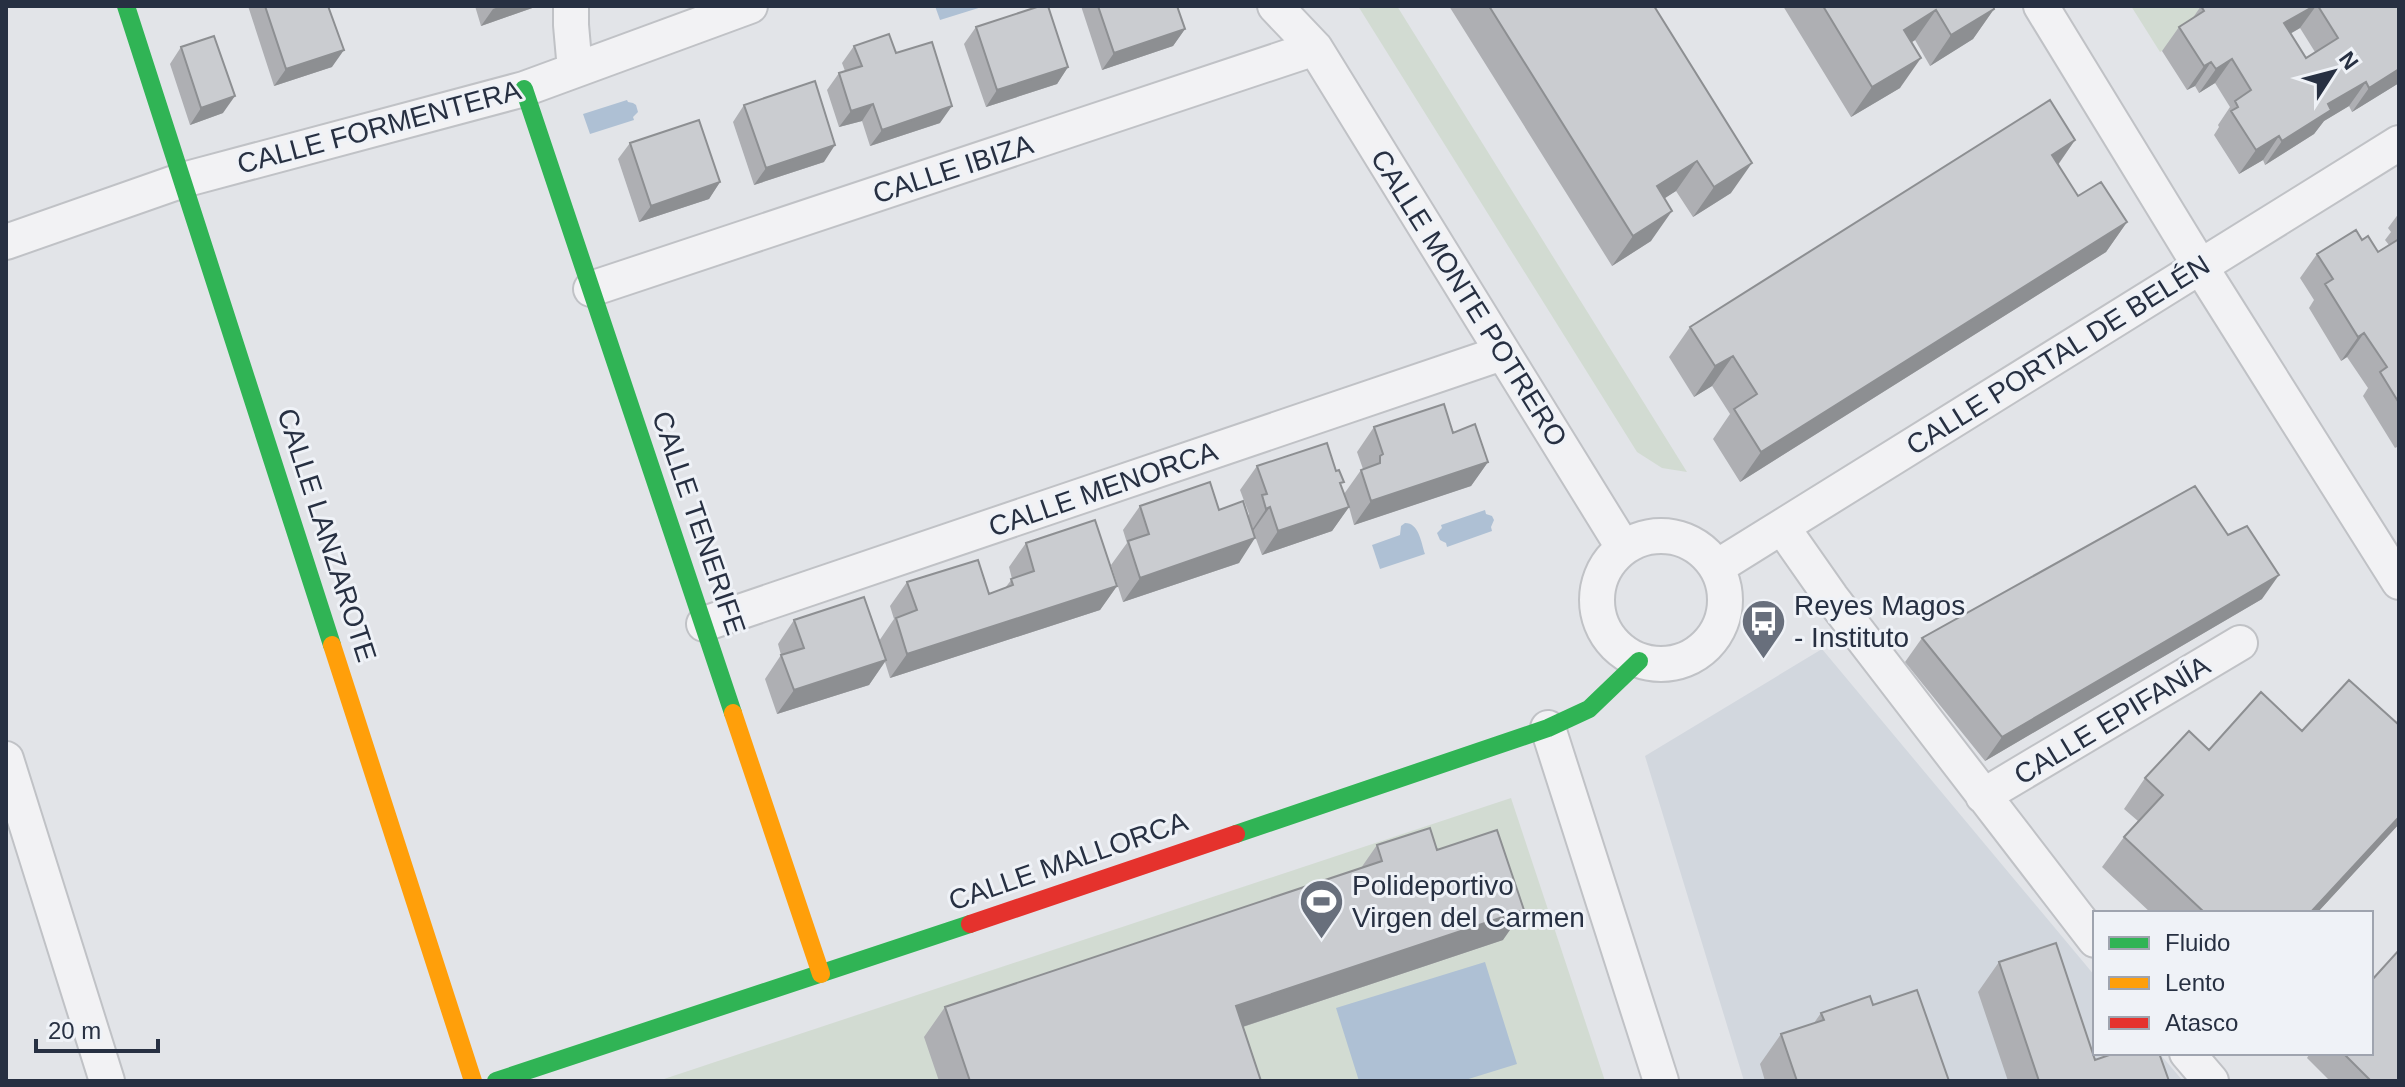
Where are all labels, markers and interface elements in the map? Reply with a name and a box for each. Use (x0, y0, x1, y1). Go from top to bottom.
north arrow (2293, 32, 2373, 112)
text: N (2334, 47, 2364, 74)
street label: CALLE FORMENTERA (234, 74, 525, 180)
street label: CALLE IBIZA (869, 128, 1037, 209)
street label: CALLE MONTE POTRERO (1365, 144, 1573, 452)
street label: CALLE PORTAL DE BELÉN (1901, 249, 2215, 461)
street label: CALLE LANZAROTE (271, 404, 383, 666)
street label: CALLE TENERIFE (646, 407, 752, 639)
street label: CALLE MENORCA (985, 435, 1222, 543)
place label: Reyes Magos - Instituto (1794, 590, 1965, 653)
bus stop icon: Reyes Magos - Instituto (1739, 597, 1787, 660)
street label: CALLE EPIFANÍA (2009, 649, 2216, 791)
street label: CALLE MALLORCA (945, 805, 1192, 916)
place label: Polideportivo Virgen del Carmen (1352, 870, 1585, 933)
sports icon: Polideportivo Virgen del Carmen (1297, 877, 1345, 940)
legend (2093, 911, 2373, 1055)
text: Fluido (2165, 929, 2230, 956)
text: Lento (2165, 969, 2225, 996)
scale bar (36, 1003, 158, 1053)
text: Atasco (2165, 1009, 2238, 1036)
text: 20 m (48, 1017, 101, 1044)

